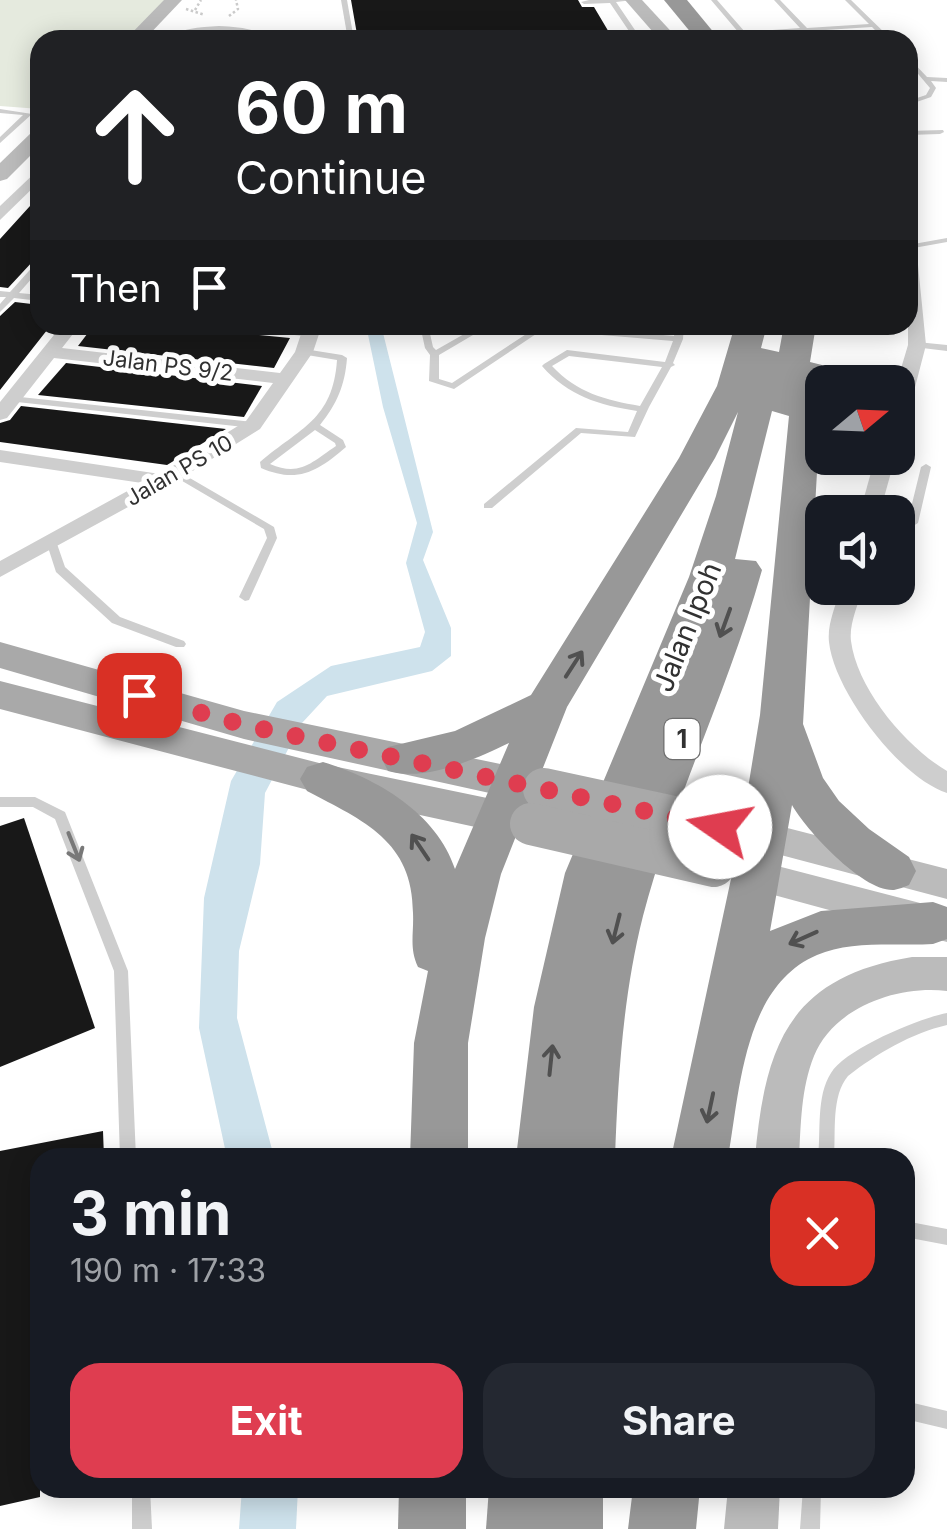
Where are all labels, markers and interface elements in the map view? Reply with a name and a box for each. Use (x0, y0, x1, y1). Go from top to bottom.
text: 60 m (235, 65, 408, 150)
icon: ahead (70, 70, 200, 200)
text: Continue (235, 150, 427, 205)
icon: arrive (182, 260, 237, 315)
text: Then (70, 265, 162, 311)
street label: Jalan PS 9/2 (101, 344, 235, 386)
north arrow (805, 365, 915, 475)
map controls (805, 365, 915, 605)
street label: Jalan PS 10 (121, 429, 237, 511)
button: sound (805, 495, 915, 605)
street label: Jalan Ipoh (646, 557, 728, 697)
one-way arrow (714, 607, 732, 637)
one-way arrow (563, 650, 584, 679)
pin (97, 653, 182, 738)
icon: arrive (112, 668, 167, 723)
road number: 1 (664, 719, 700, 759)
position arrow (668, 775, 772, 879)
one-way arrow (66, 831, 84, 861)
one-way arrow (410, 834, 431, 861)
one-way arrow (606, 913, 625, 944)
one-way arrow (788, 930, 819, 948)
one-way arrow (542, 1045, 561, 1077)
one-way arrow (699, 1091, 718, 1123)
text: 3 min (70, 1177, 231, 1249)
button: close (770, 1181, 875, 1286)
text: 190 m · 17:33 (70, 1251, 266, 1290)
button: Exit (70, 1363, 463, 1478)
button: Share (483, 1363, 875, 1478)

